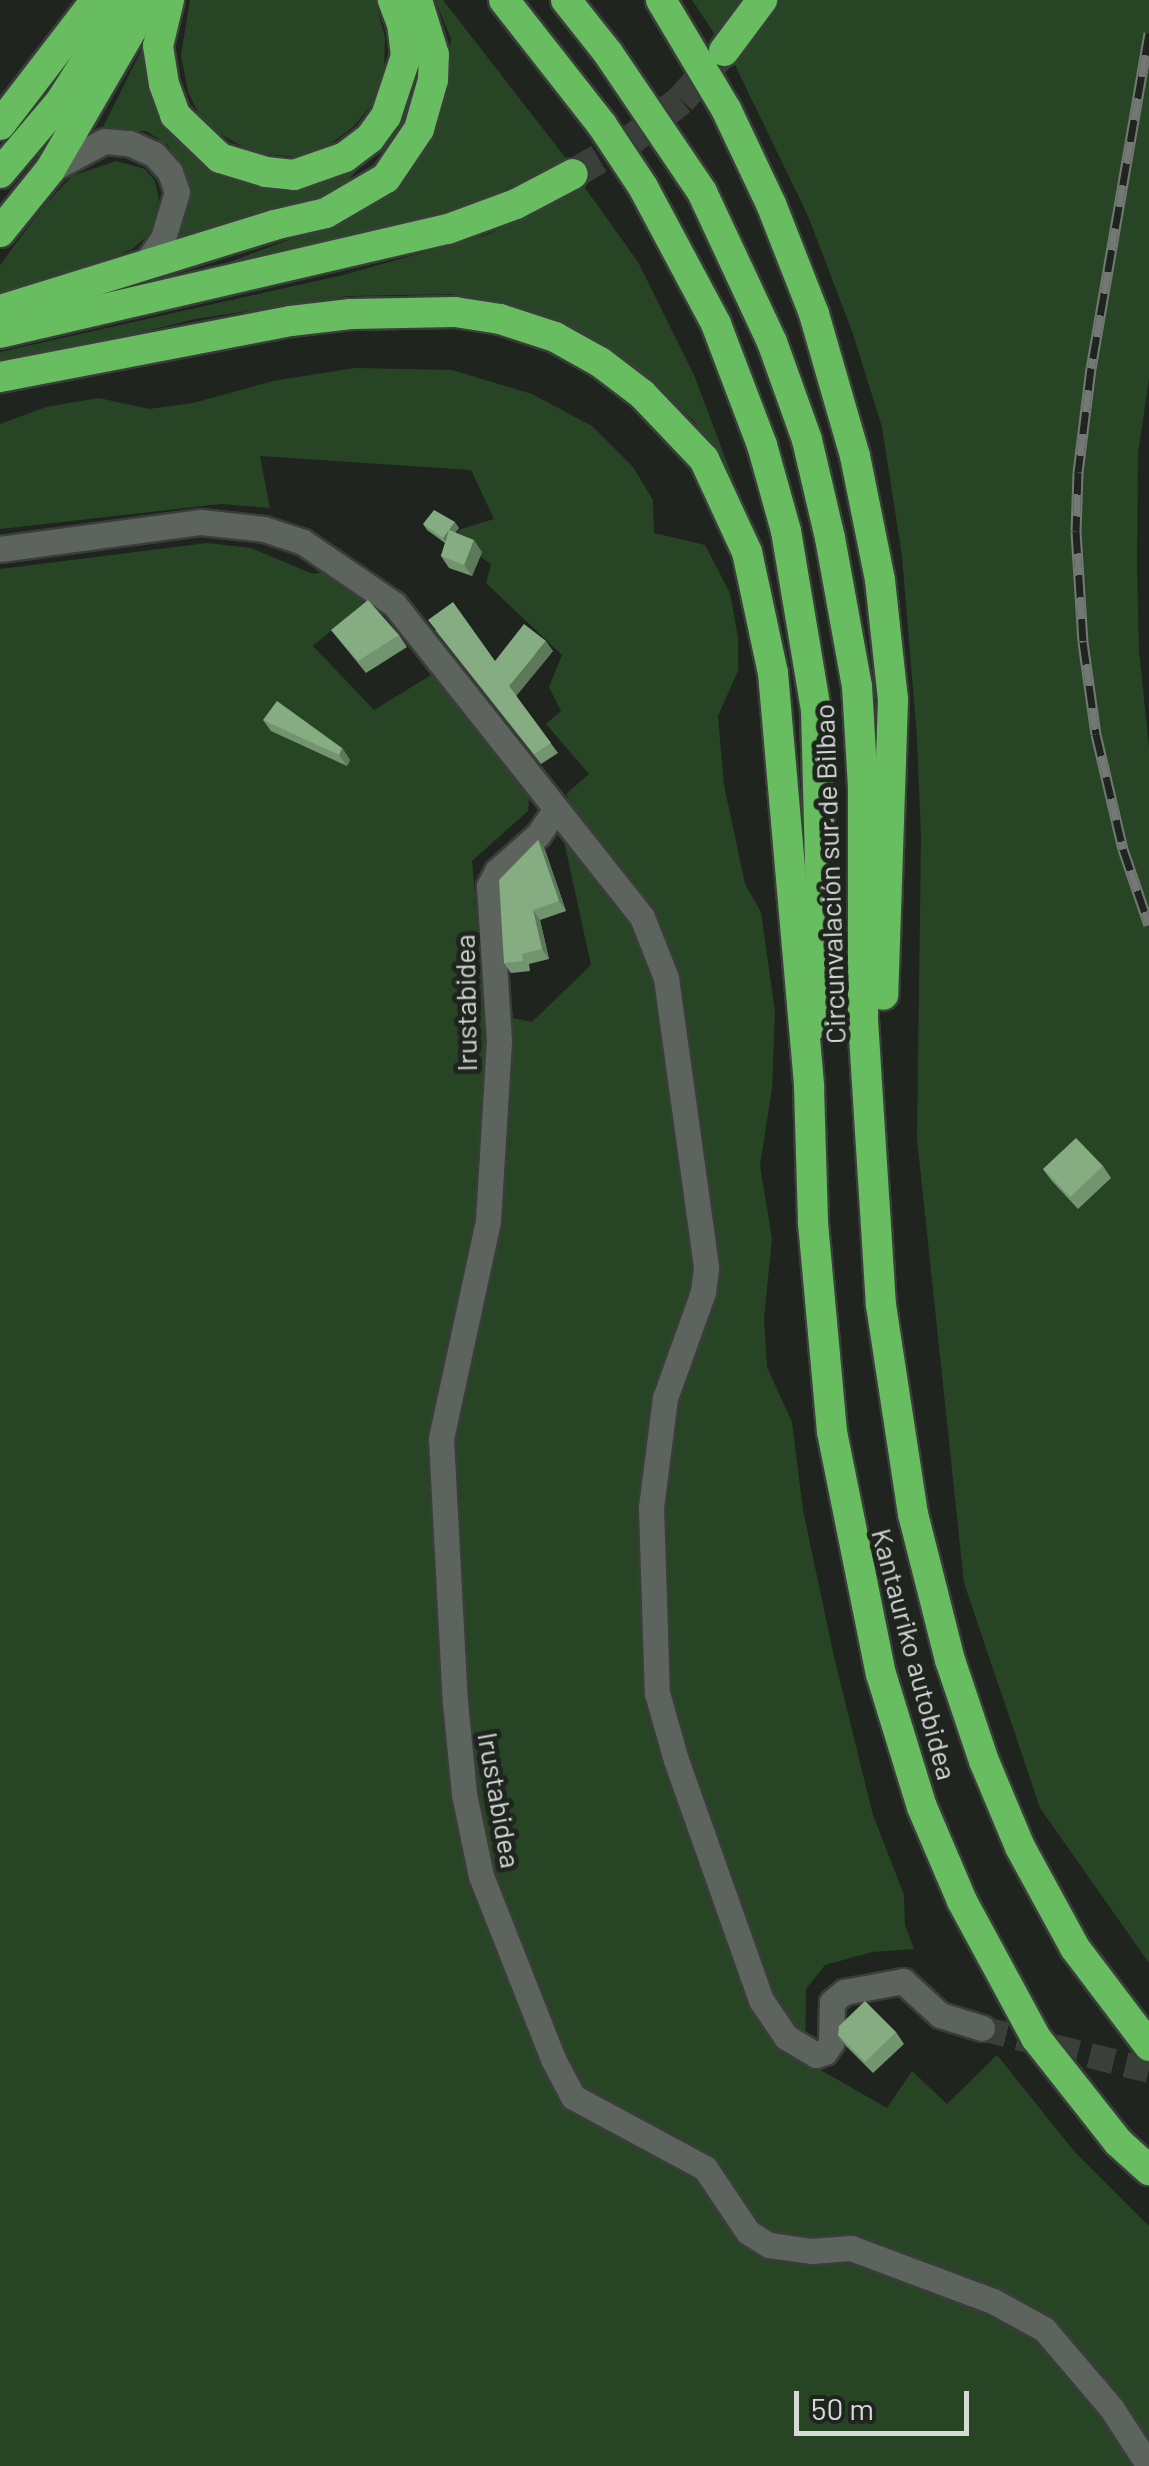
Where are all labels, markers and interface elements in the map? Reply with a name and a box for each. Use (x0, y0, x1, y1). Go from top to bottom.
street label: Circunvalación sur de Bilbao (806, 703, 852, 1045)
street label: Irustabidea (447, 934, 483, 1072)
street label: Kantauriko autobidea (865, 1525, 965, 1783)
street label: Irustabidea (472, 1730, 528, 1870)
scale bar (799, 2371, 974, 2433)
text: 50 m (811, 2390, 874, 2426)

